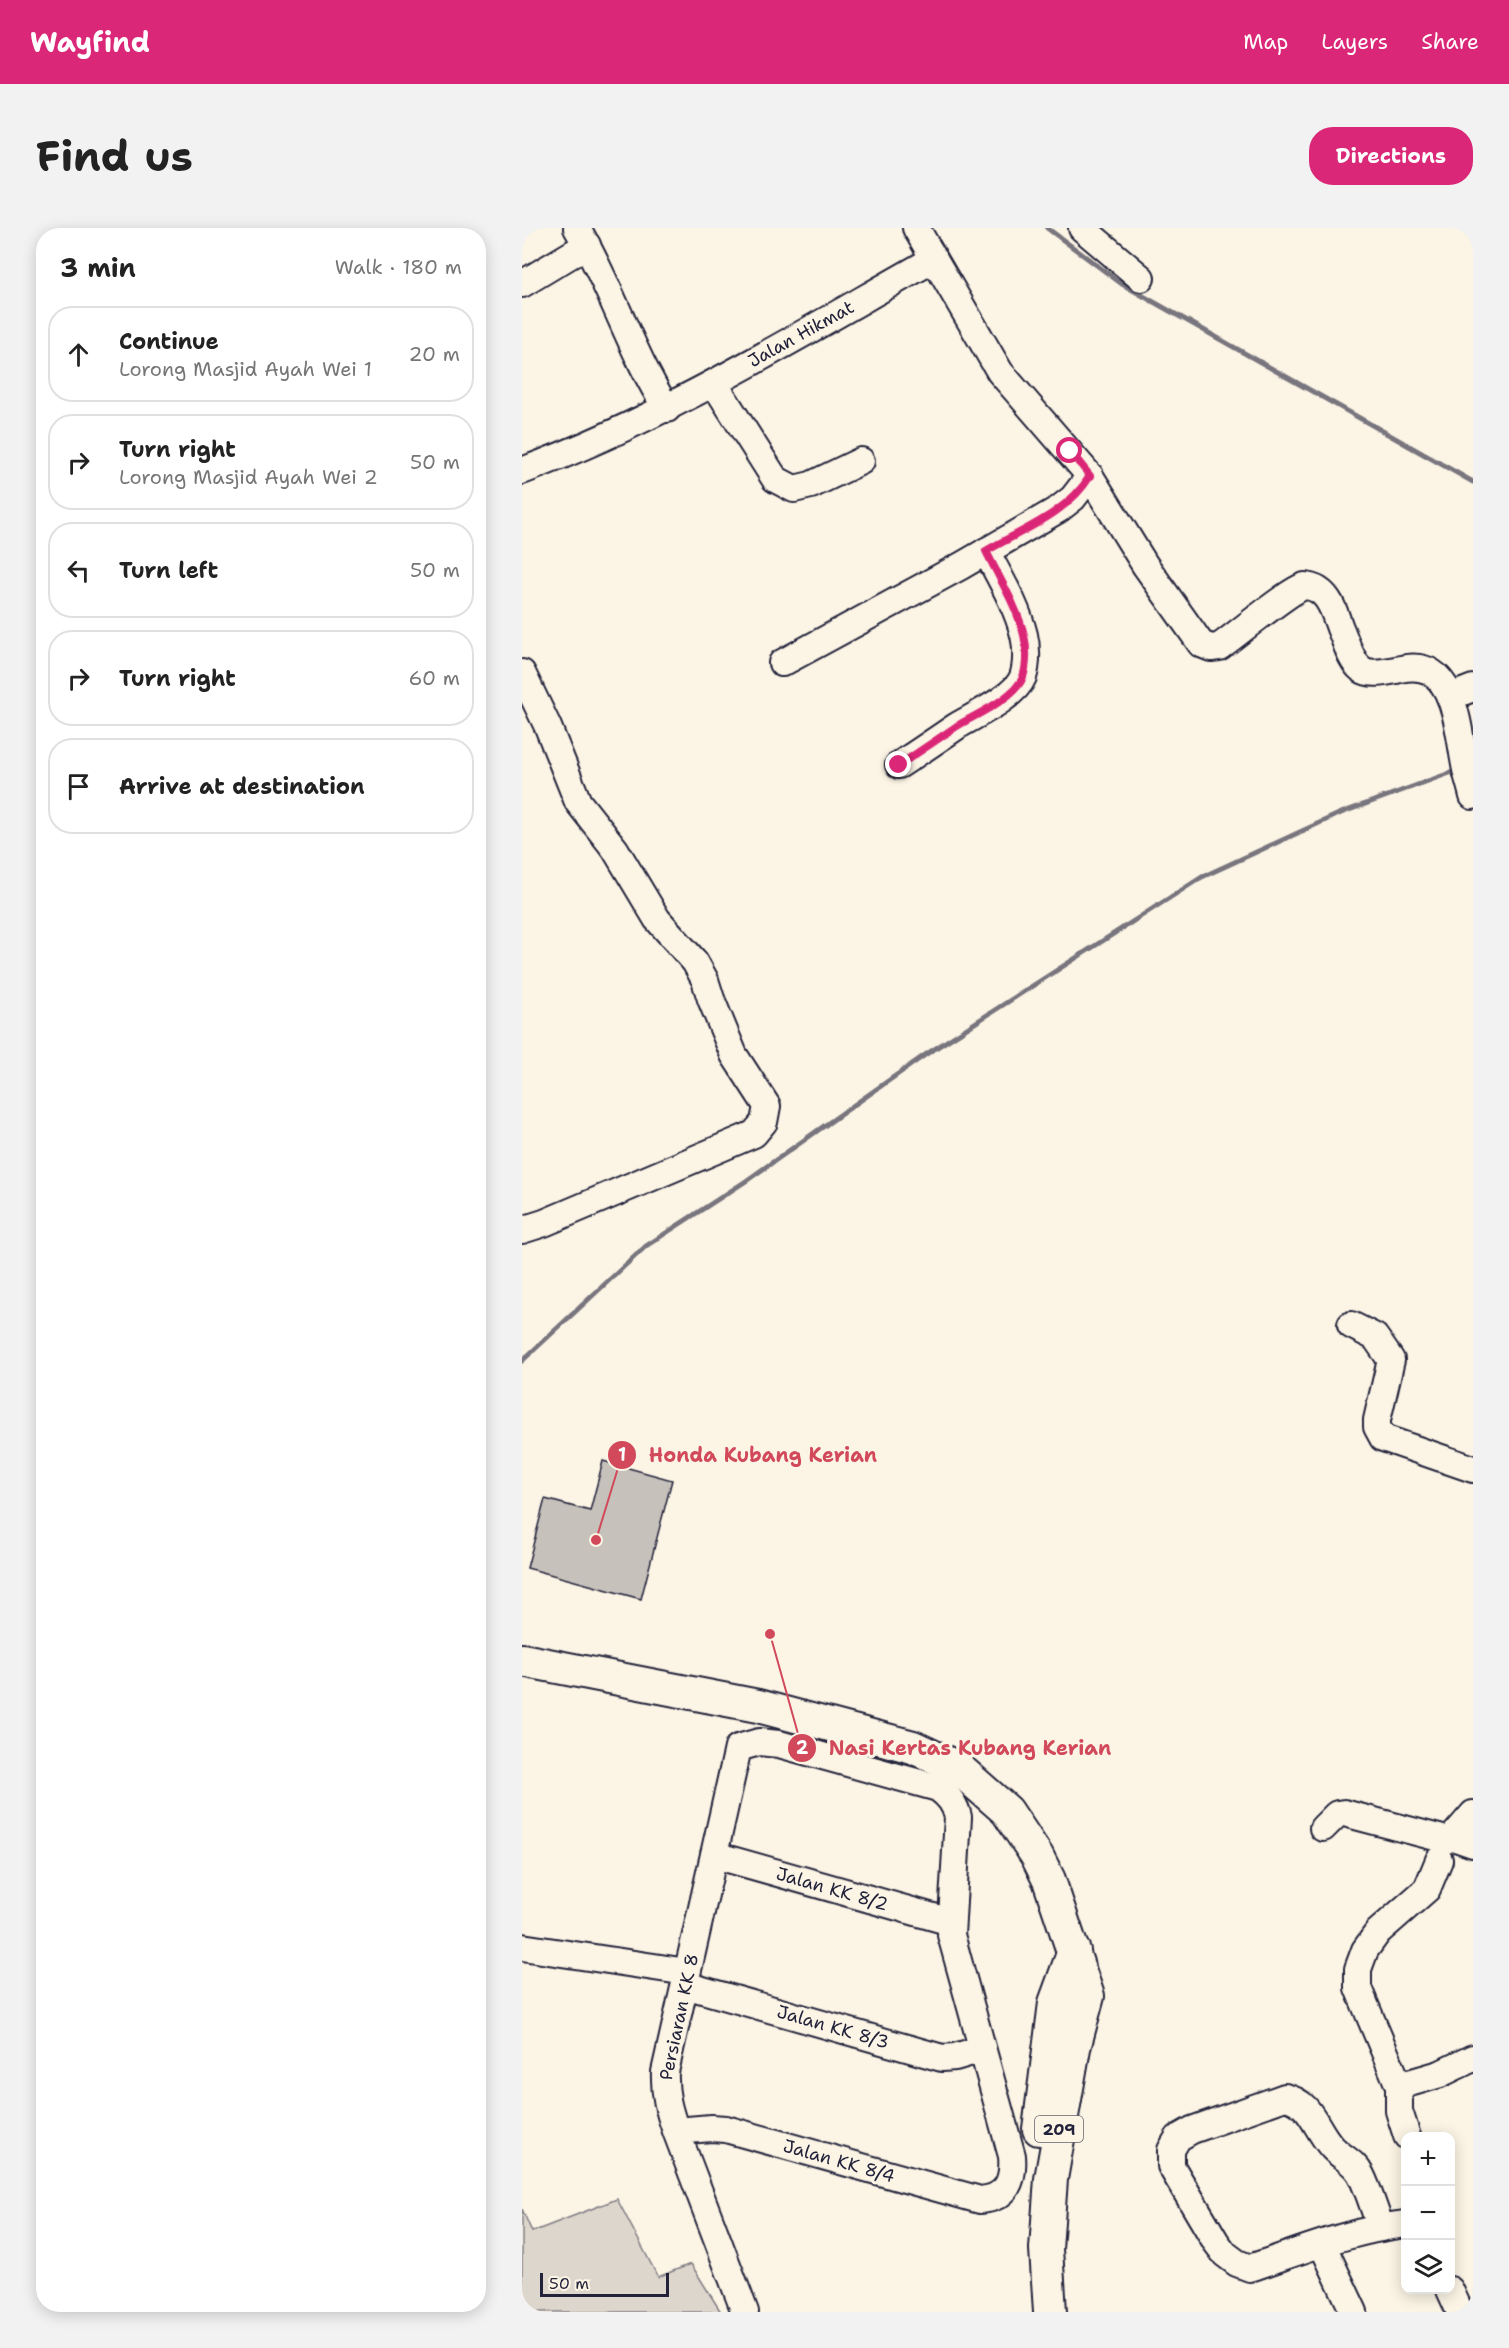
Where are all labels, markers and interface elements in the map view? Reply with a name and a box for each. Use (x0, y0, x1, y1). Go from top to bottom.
text: Wayfind (30, 23, 150, 61)
text: Map (1243, 28, 1288, 56)
text: Layers (1321, 28, 1388, 56)
text: Share (1421, 28, 1479, 56)
button: Directions (1309, 127, 1473, 185)
text: Find us (36, 128, 193, 184)
text: 3 min (60, 250, 136, 285)
text: Walk · 180 m (335, 254, 462, 280)
street label: Jalan Hikmat (744, 295, 858, 373)
text: Continue (119, 327, 219, 356)
icon: ahead (62, 338, 95, 371)
text: 20 m (409, 341, 460, 367)
text: Lorong Masjid Ayah Wei 1 (119, 356, 372, 382)
text: Turn right (119, 435, 236, 464)
route start (1056, 437, 1082, 463)
icon: right (62, 446, 95, 479)
text: 50 m (410, 449, 460, 475)
text: Lorong Masjid Ayah Wei 2 (119, 464, 378, 490)
icon: left (62, 554, 95, 587)
text: Turn left (119, 556, 218, 585)
text: 50 m (410, 557, 460, 583)
icon: right (62, 662, 95, 695)
text: Turn right (119, 664, 236, 693)
text: 60 m (408, 665, 460, 691)
route end (885, 751, 911, 777)
icon: arrive (62, 770, 95, 803)
text: Arrive at destination (119, 772, 365, 801)
callout: Honda Kubang Kerian (607, 1436, 889, 1474)
text: Honda Kubang Kerian (649, 1442, 877, 1468)
text: 1 (618, 1443, 626, 1467)
callout: Nasi Kertas Kubang Kerian (787, 1729, 1124, 1767)
text: Nasi Kertas Kubang Kerian (829, 1735, 1111, 1761)
text: 2 (796, 1736, 809, 1760)
street label: Jalan KK 8/2 (773, 1862, 891, 1916)
street label: Persiaran KK 8 (654, 1951, 704, 2083)
street label: Jalan KK 8/3 (774, 2000, 892, 2054)
road number: 209 (1035, 2116, 1083, 2142)
map controls (1401, 2132, 1455, 2294)
button: + (1401, 2132, 1455, 2186)
street label: Jalan KK 8/4 (780, 2134, 898, 2188)
button: − (1401, 2186, 1455, 2240)
button: layers (1401, 2240, 1455, 2294)
scale bar (540, 2270, 669, 2298)
text: 50 m (549, 2273, 589, 2294)

